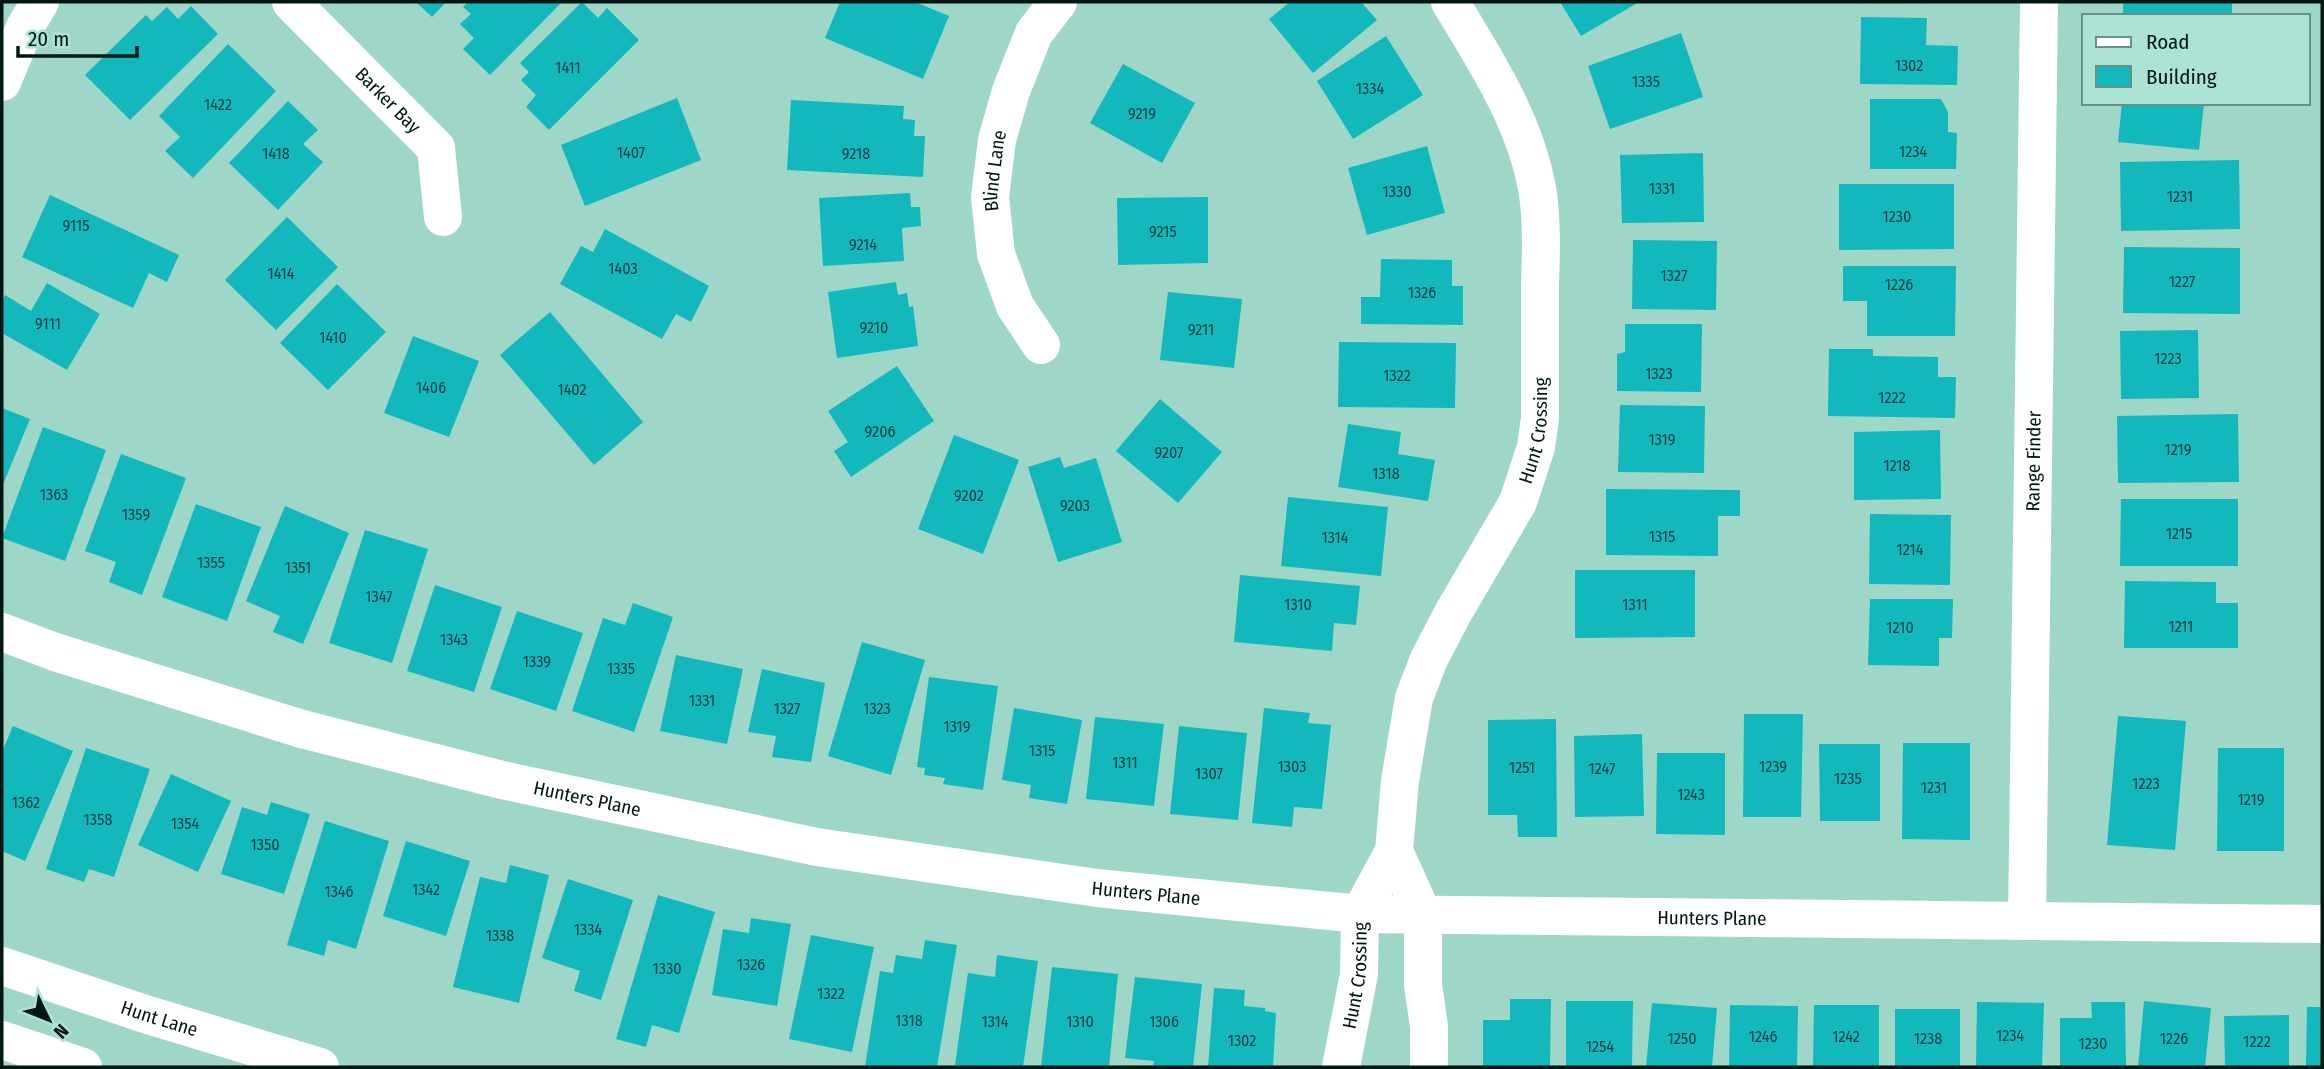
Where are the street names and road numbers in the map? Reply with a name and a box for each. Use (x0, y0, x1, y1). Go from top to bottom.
street label: Barker Bay (350, 63, 426, 138)
street label: Blind Lane (979, 127, 1011, 213)
street label: Hunt Crossing (1514, 377, 1552, 487)
street label: Range Finder (2021, 410, 2046, 512)
street label: Hunters Plane (531, 776, 643, 821)
street label: Hunters Plane (1090, 877, 1201, 910)
street label: Hunters Plane (1657, 906, 1767, 930)
street label: Hunt Crossing (1338, 922, 1372, 1031)
street label: Hunt Lane (118, 996, 201, 1041)

